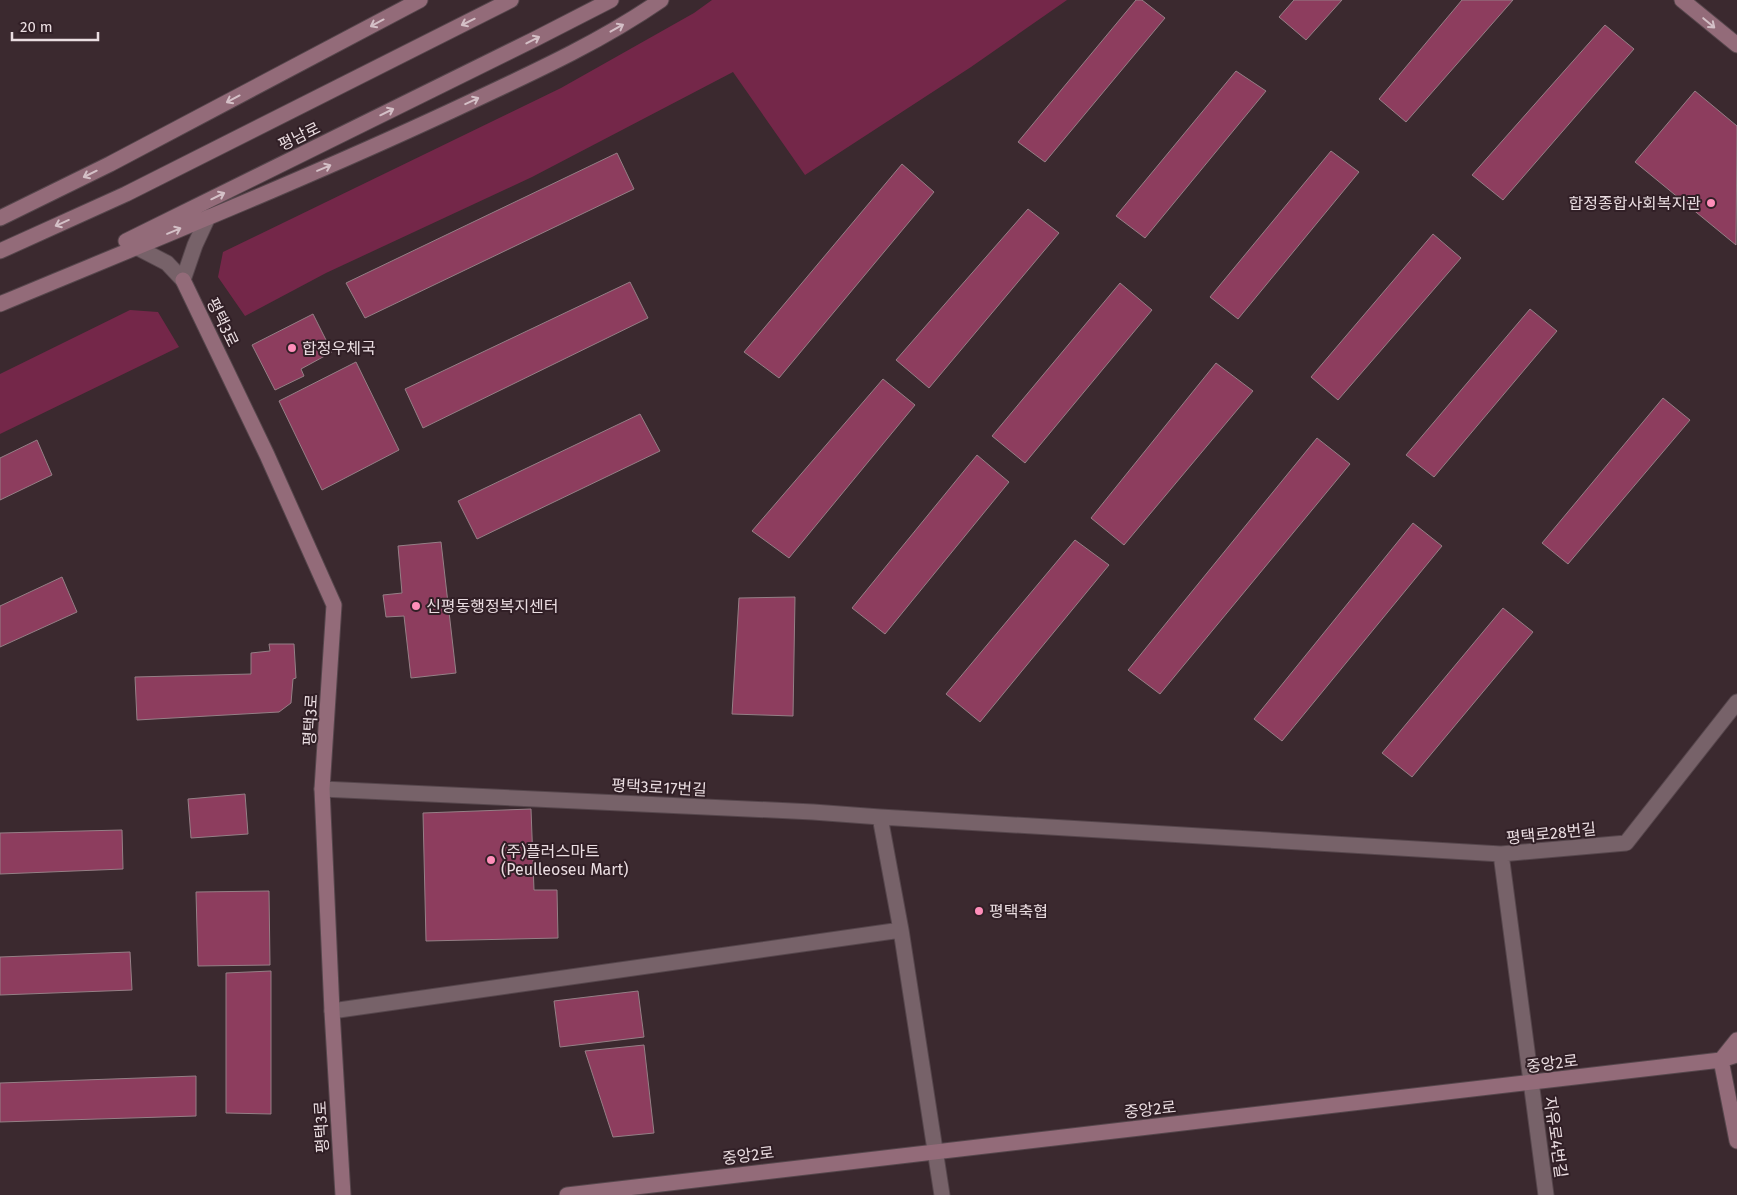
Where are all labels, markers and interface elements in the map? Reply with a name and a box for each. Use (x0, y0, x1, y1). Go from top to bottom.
scale bar (12, 10, 99, 42)
one-way arrow (460, 17, 475, 27)
one-way arrow (1703, 17, 1716, 28)
text: 20 m (20, 18, 53, 36)
one-way arrow (370, 19, 385, 28)
one-way arrow (609, 22, 624, 32)
one-way arrow (525, 35, 540, 44)
one-way arrow (226, 94, 241, 104)
one-way arrow (464, 95, 479, 105)
one-way arrow (380, 107, 395, 117)
street label: 평남로 (275, 118, 323, 155)
one-way arrow (316, 162, 331, 172)
one-way arrow (82, 169, 97, 179)
one-way arrow (210, 191, 225, 200)
place label: 합정종합사회복지관 (1569, 194, 1701, 213)
marker: 합정종합사회복지관 (1705, 197, 1717, 209)
one-way arrow (55, 218, 70, 228)
one-way arrow (166, 225, 181, 235)
street label: 평택3로 (203, 295, 243, 350)
place label: 합정우체국 (302, 339, 376, 358)
marker: 합정우체국 (286, 342, 298, 354)
place label: 신평동행정복지센터 (426, 597, 558, 616)
marker: 신평동행정복지센터 (410, 600, 422, 612)
street label: 평택3로 (300, 693, 321, 747)
street label: 평택3로17번길 (611, 776, 707, 799)
street label: 평택로28번길 (1505, 819, 1597, 848)
place label: (주)플러스마트 (Peulleoseu Mart) (501, 842, 628, 879)
marker: (주)플러스마트 (Peulleoseu Mart) (485, 854, 497, 866)
place label: 평택축협 (989, 902, 1048, 921)
marker: 평택축협 (973, 905, 985, 917)
street label: 중앙2로 (1525, 1051, 1579, 1076)
street label: 자유로4번길 (1540, 1095, 1571, 1179)
street label: 중앙2로 (1123, 1097, 1177, 1122)
street label: 평택3로 (311, 1100, 332, 1154)
street label: 중앙2로 (721, 1143, 775, 1168)

